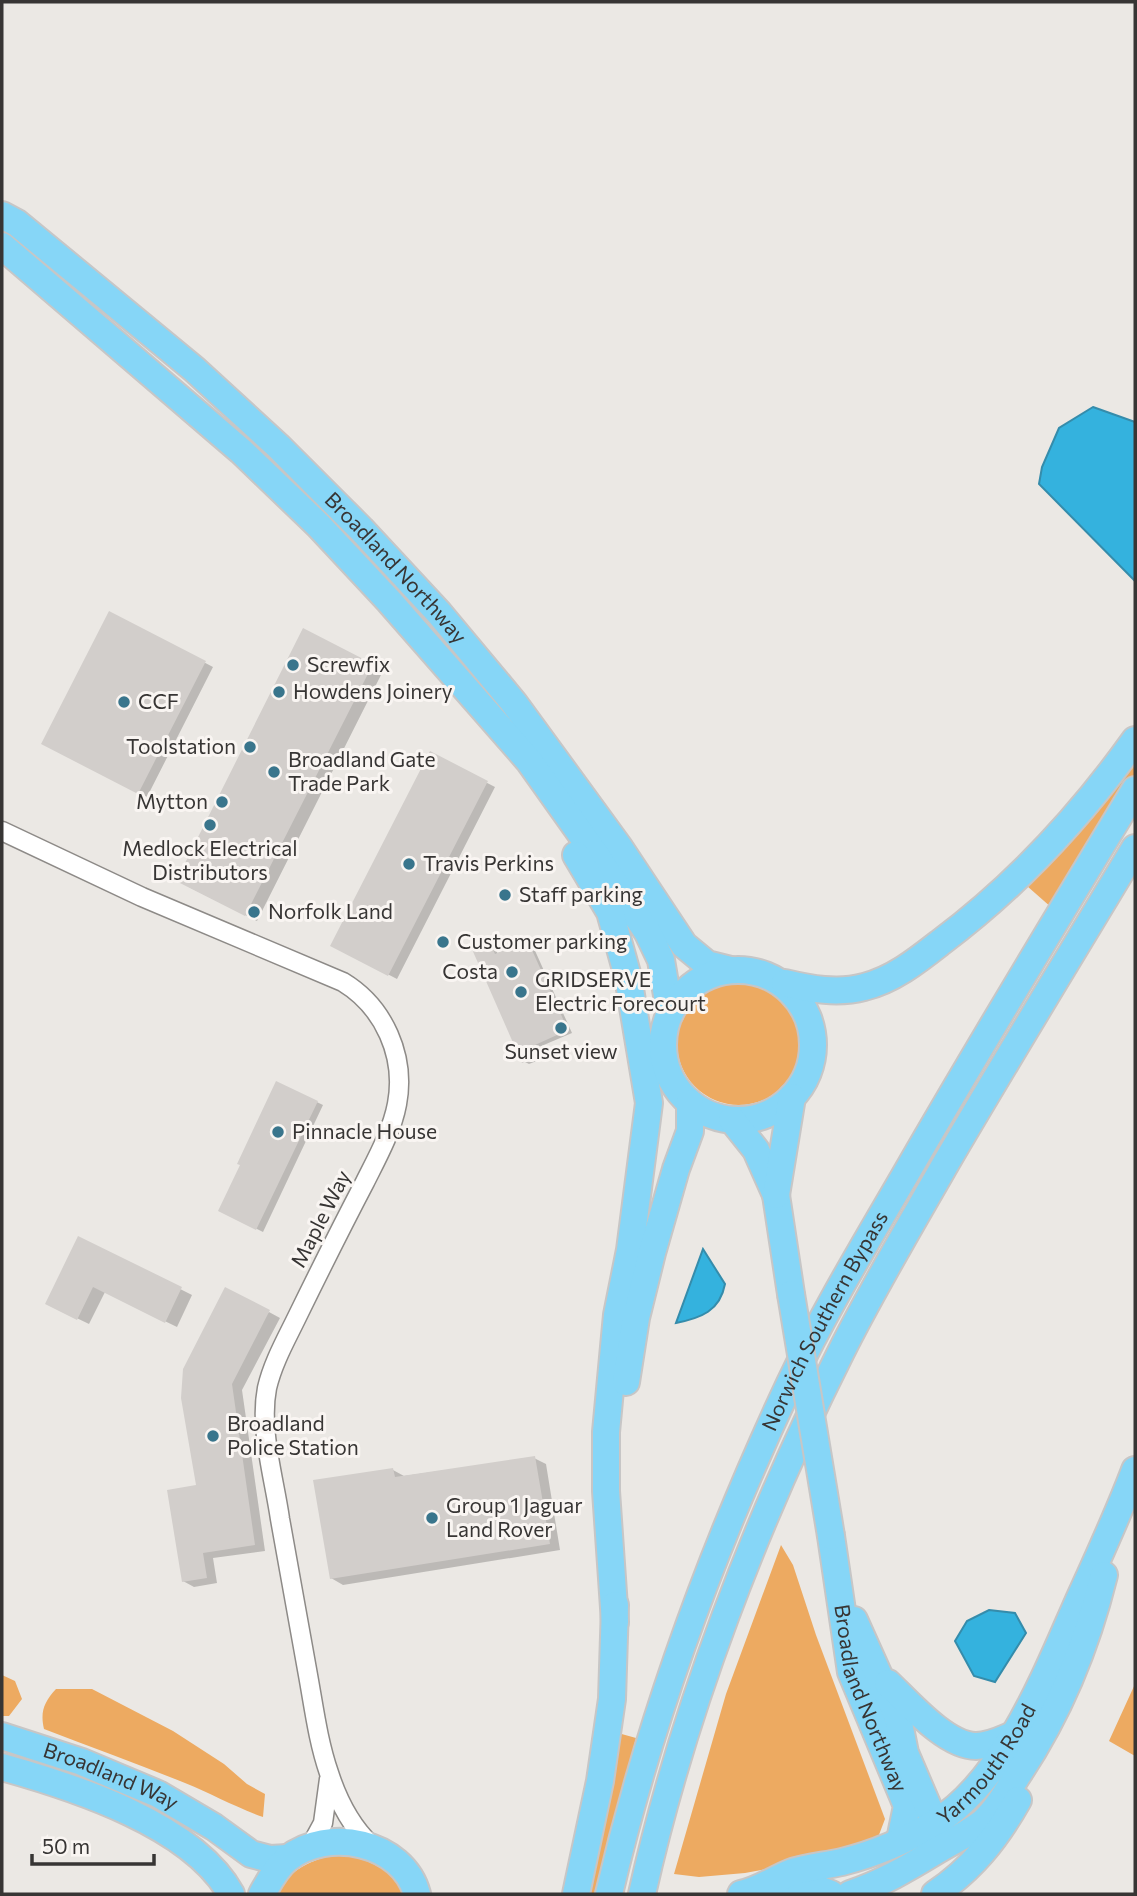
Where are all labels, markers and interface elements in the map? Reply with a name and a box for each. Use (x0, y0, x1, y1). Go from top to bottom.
street label: Broadland Northway (320, 486, 473, 648)
place label: Screwfix (307, 651, 390, 676)
marker: Screwfix (285, 657, 301, 673)
place label: Howdens Joinery (293, 678, 453, 703)
marker: Howdens Joinery (271, 684, 287, 700)
place label: CCF (138, 688, 179, 713)
marker: CCF (116, 694, 132, 710)
place label: Toolstation (126, 733, 236, 758)
marker: Toolstation (242, 739, 258, 755)
place label: Broadland Gate Trade Park (288, 746, 436, 795)
marker: Broadland Gate Trade Park (266, 764, 282, 780)
place label: Mytton (136, 788, 208, 813)
marker: Mytton (214, 794, 230, 810)
marker: Medlock Electrical Distributors (202, 817, 218, 833)
place label: Medlock Electrical Distributors (122, 835, 298, 884)
place label: Travis Perkins (423, 850, 554, 875)
marker: Travis Perkins (401, 856, 417, 872)
place label: Staff parking (519, 881, 643, 906)
marker: Staff parking (497, 887, 513, 903)
place label: Norfolk Land (268, 898, 393, 923)
marker: Norfolk Land (246, 904, 262, 920)
place label: Customer parking (457, 928, 627, 953)
marker: Customer parking (435, 934, 451, 950)
place label: Costa (442, 958, 498, 983)
marker: Costa (504, 964, 520, 980)
place label: GRIDSERVE Electric Forecourt (535, 966, 706, 1015)
marker: GRIDSERVE Electric Forecourt (513, 984, 529, 1000)
marker: Sunset view (553, 1020, 569, 1036)
place label: Sunset view (505, 1038, 618, 1063)
place label: Pinnacle House (292, 1118, 437, 1143)
marker: Pinnacle House (270, 1124, 286, 1140)
street label: Maple Way (285, 1165, 355, 1271)
street label: Norwich Southern Bypass (756, 1206, 892, 1434)
place label: Broadland Police Station (227, 1410, 359, 1459)
marker: Broadland Police Station (205, 1428, 221, 1444)
place label: Group 1 Jaguar Land Rover (446, 1492, 583, 1541)
marker: Group 1 Jaguar Land Rover (424, 1510, 440, 1526)
street label: Broadland Northway (830, 1603, 914, 1796)
street label: Yarmouth Road (932, 1699, 1040, 1829)
street label: Broadland Way (41, 1736, 184, 1814)
scale bar (32, 1822, 154, 1866)
text: 50 m (42, 1833, 90, 1858)

